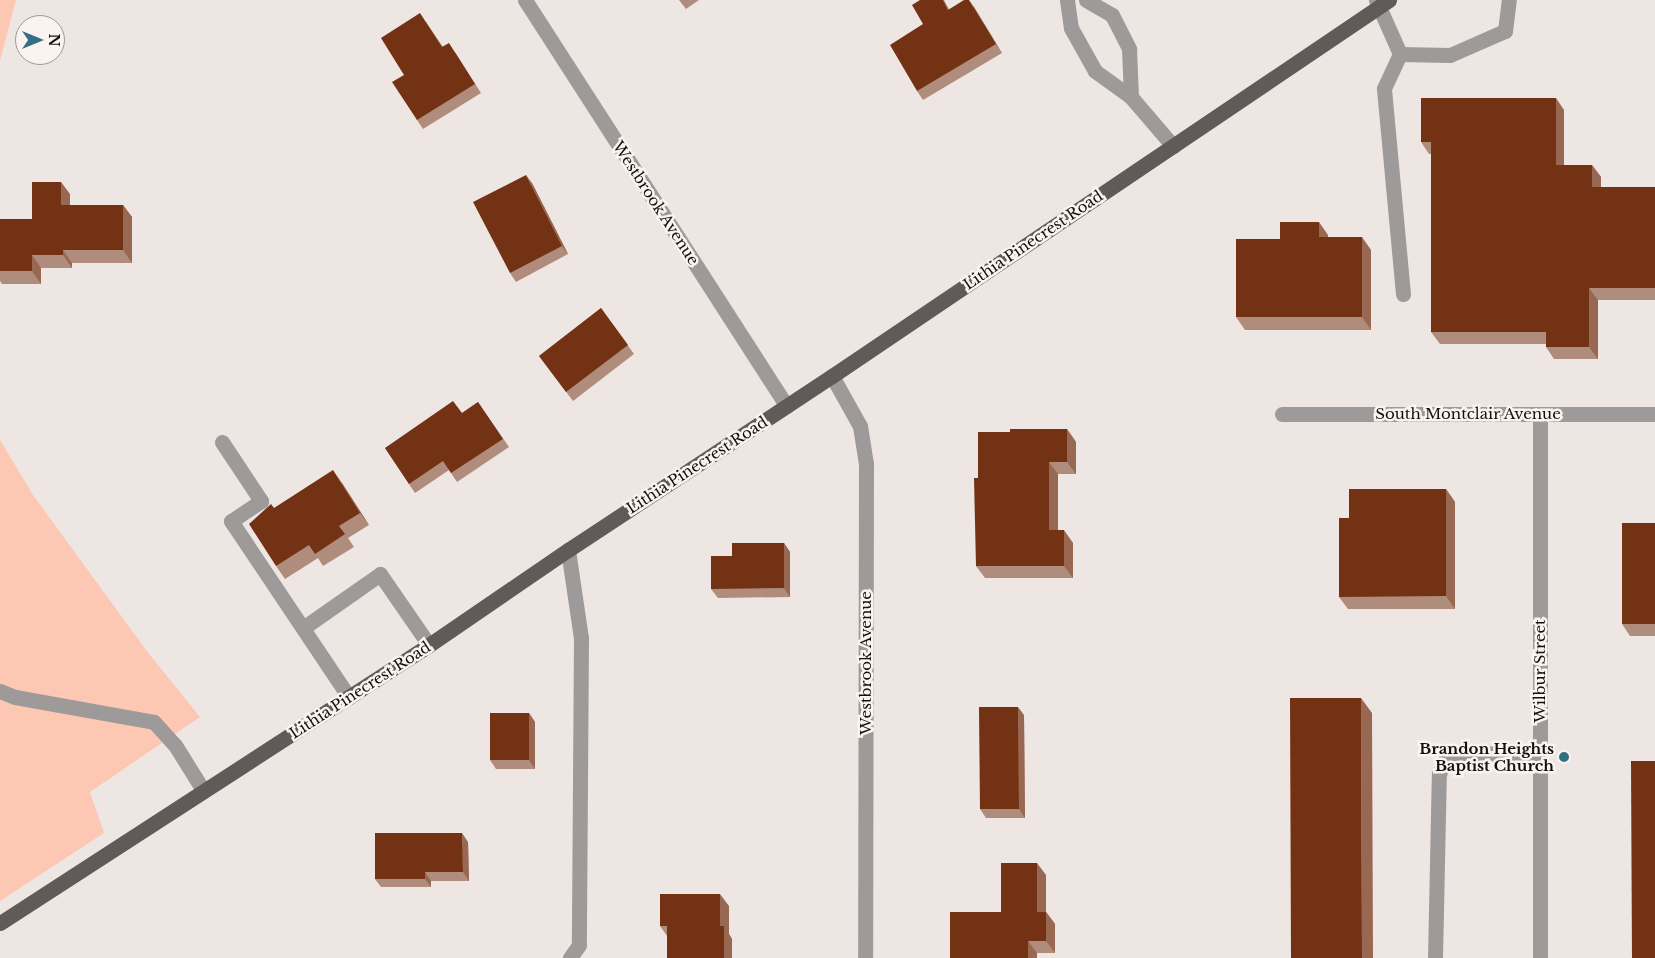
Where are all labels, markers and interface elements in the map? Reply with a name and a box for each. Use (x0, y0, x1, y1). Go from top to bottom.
north arrow (15, 15, 65, 65)
text: N (45, 33, 63, 47)
street label: Westbrook Avenue (609, 137, 703, 269)
street label: Lithia Pinecrest Road (960, 187, 1106, 293)
street label: South Montclair Avenue (1375, 405, 1561, 423)
street label: Lithia Pinecrest Road (623, 413, 771, 517)
street label: Westbrook Avenue (857, 591, 875, 735)
street label: Wilbur Street (1531, 619, 1549, 723)
street label: Lithia Pinecrest Road (286, 638, 434, 742)
place label: Brandon Heights Baptist Church (1419, 739, 1554, 774)
marker: Brandon Heights Baptist Church (1558, 751, 1570, 763)

